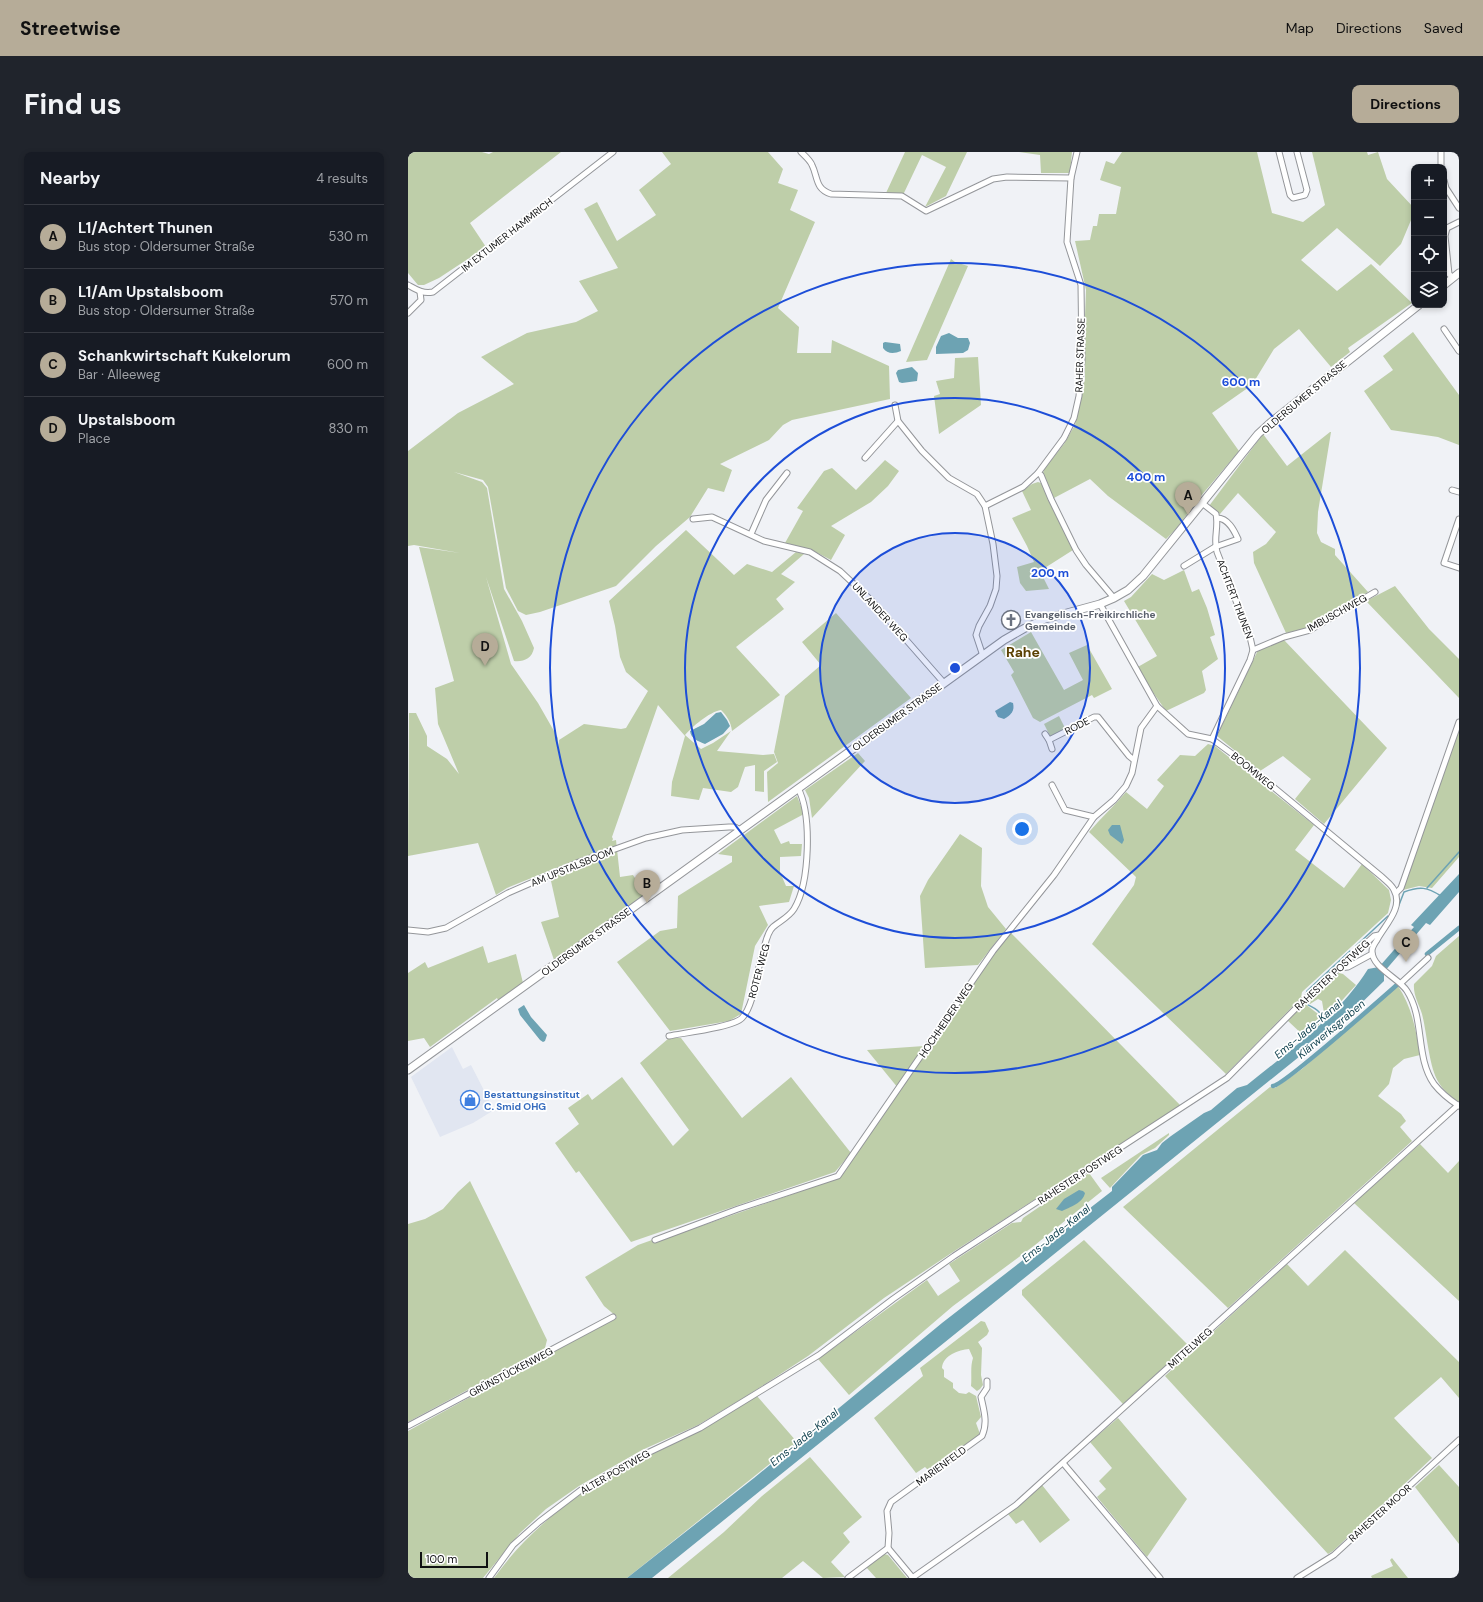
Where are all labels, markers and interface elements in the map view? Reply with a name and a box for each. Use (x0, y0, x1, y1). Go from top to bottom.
text: Streetwise (20, 16, 121, 41)
text: Map (1286, 19, 1314, 37)
text: Directions (1336, 19, 1402, 37)
text: Saved (1424, 19, 1463, 37)
button: Directions (1352, 85, 1459, 123)
text: Find us (24, 86, 122, 123)
map controls (1411, 164, 1447, 308)
button: + (1411, 164, 1447, 200)
text: Nearby (40, 167, 100, 189)
text: 4 results (316, 170, 368, 187)
street label: IM EXTUMER HAMMRICH (459, 195, 555, 275)
button: − (1411, 200, 1447, 236)
text: L1/Achtert Thunen (78, 218, 213, 238)
text: A (48, 228, 58, 245)
text: 530 m (328, 228, 368, 245)
button: locate (1411, 236, 1447, 272)
text: Bus stop · Oldersumer Straße (78, 238, 255, 255)
button: layers (1411, 272, 1447, 308)
text: L1/Am Upstalsboom (78, 282, 223, 302)
text: B (49, 292, 57, 309)
text: 570 m (330, 292, 368, 309)
text: Bus stop · Oldersumer Straße (78, 302, 255, 319)
street label: RAHER STRASSE (1072, 317, 1088, 393)
text: Schankwirtschaft Kukelorum (78, 346, 291, 366)
text: C (48, 356, 58, 373)
text: 600 m (327, 356, 368, 373)
street label: OLDERSUMER STRASSE (1259, 357, 1350, 437)
text: Bar · Alleeweg (78, 366, 160, 383)
text: 600 m (1222, 374, 1260, 390)
text: Upstalsboom (78, 410, 175, 430)
text: D (48, 420, 58, 437)
text: 830 m (328, 420, 368, 437)
text: Place (78, 430, 110, 447)
text: 400 m (1127, 469, 1165, 485)
pin: A (1175, 482, 1201, 515)
street label: ACHTERT THUNEN (1214, 557, 1256, 641)
text: 200 m (1031, 565, 1069, 581)
street label: UNLANDER WEG (849, 580, 911, 644)
street label: IMBUSCHWEG (1305, 591, 1369, 635)
place label: Evangelisch-Freikirchliche Gemeinde (1025, 608, 1156, 633)
church icon: Evangelisch-Freikirchliche Gemeinde (1000, 609, 1022, 631)
pin: D (472, 633, 498, 666)
district label: Rahe (1006, 643, 1040, 661)
centre of rings (948, 661, 962, 675)
street label: OLDERSUMER STRASSE (850, 680, 945, 754)
street label: RODE (1062, 714, 1092, 738)
street label: BOOMWEG (1228, 749, 1278, 793)
your location (1012, 819, 1032, 839)
street label: AM UPSTALSBOOM (529, 845, 615, 889)
pin: B (634, 870, 660, 903)
street label: OLDERSUMER STRASSE (539, 905, 634, 979)
pin: C (1393, 929, 1419, 962)
street label: RAHESTER POSTWEG (1292, 937, 1372, 1013)
street label: ROTER WEG (745, 942, 773, 1000)
street label: HOCHHEIDER WEG (916, 980, 976, 1060)
water label: Ems-Jade-Kanal (1271, 996, 1345, 1061)
water label: Klärwerksgraben (1294, 997, 1368, 1061)
place label: Bestattungsinstitut C. Smid OHG (484, 1088, 580, 1113)
shop icon: Bestattungsinstitut C. Smid OHG (459, 1089, 481, 1111)
street label: RAHESTER POSTWEG (1035, 1143, 1125, 1207)
water label: Ems-Jade-Kanal (1019, 1201, 1094, 1265)
street label: MITTELWEG (1165, 1325, 1215, 1371)
street label: GRÜNSTÜCKENWEG (467, 1344, 555, 1400)
water label: Ems-Jade-Kanal (767, 1405, 842, 1469)
street label: MARIENFELD (913, 1443, 969, 1489)
street label: ALTER POSTWEG (578, 1447, 652, 1497)
street label: RAHESTER MOOR (1346, 1481, 1414, 1545)
scale bar (420, 1550, 488, 1569)
text: 100 m (426, 1552, 457, 1566)

